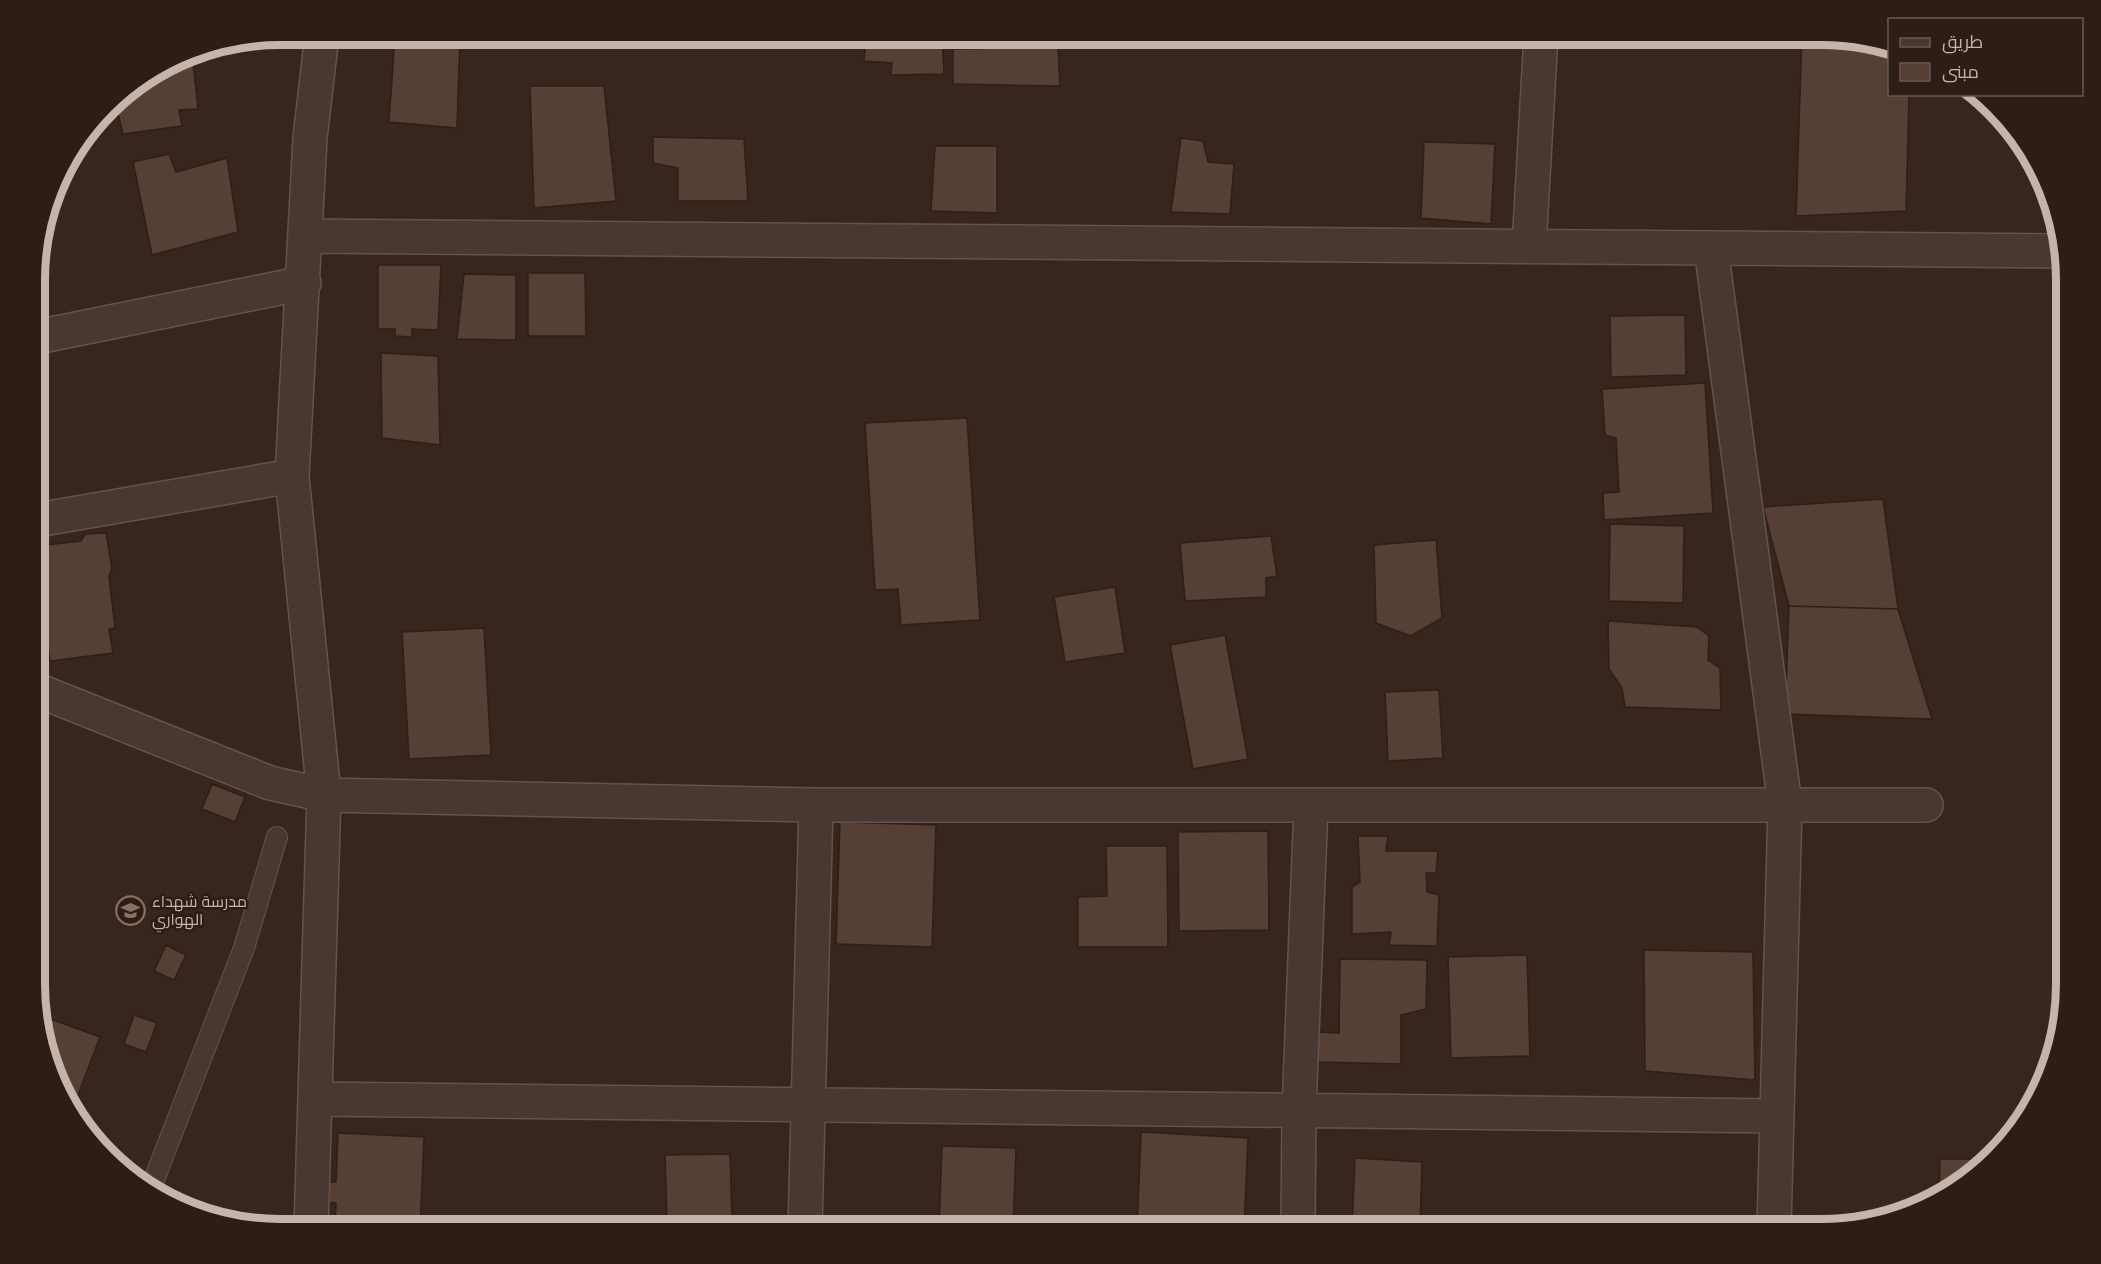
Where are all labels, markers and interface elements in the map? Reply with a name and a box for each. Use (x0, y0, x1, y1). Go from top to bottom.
legend (1888, 18, 2083, 96)
text: طريق (1942, 31, 1983, 54)
text: مبنى (1942, 61, 1979, 83)
place label: مدرسة شهداء الهواري (152, 892, 247, 933)
school or university icon: مدرسة شهداء الهواري (115, 894, 147, 926)

